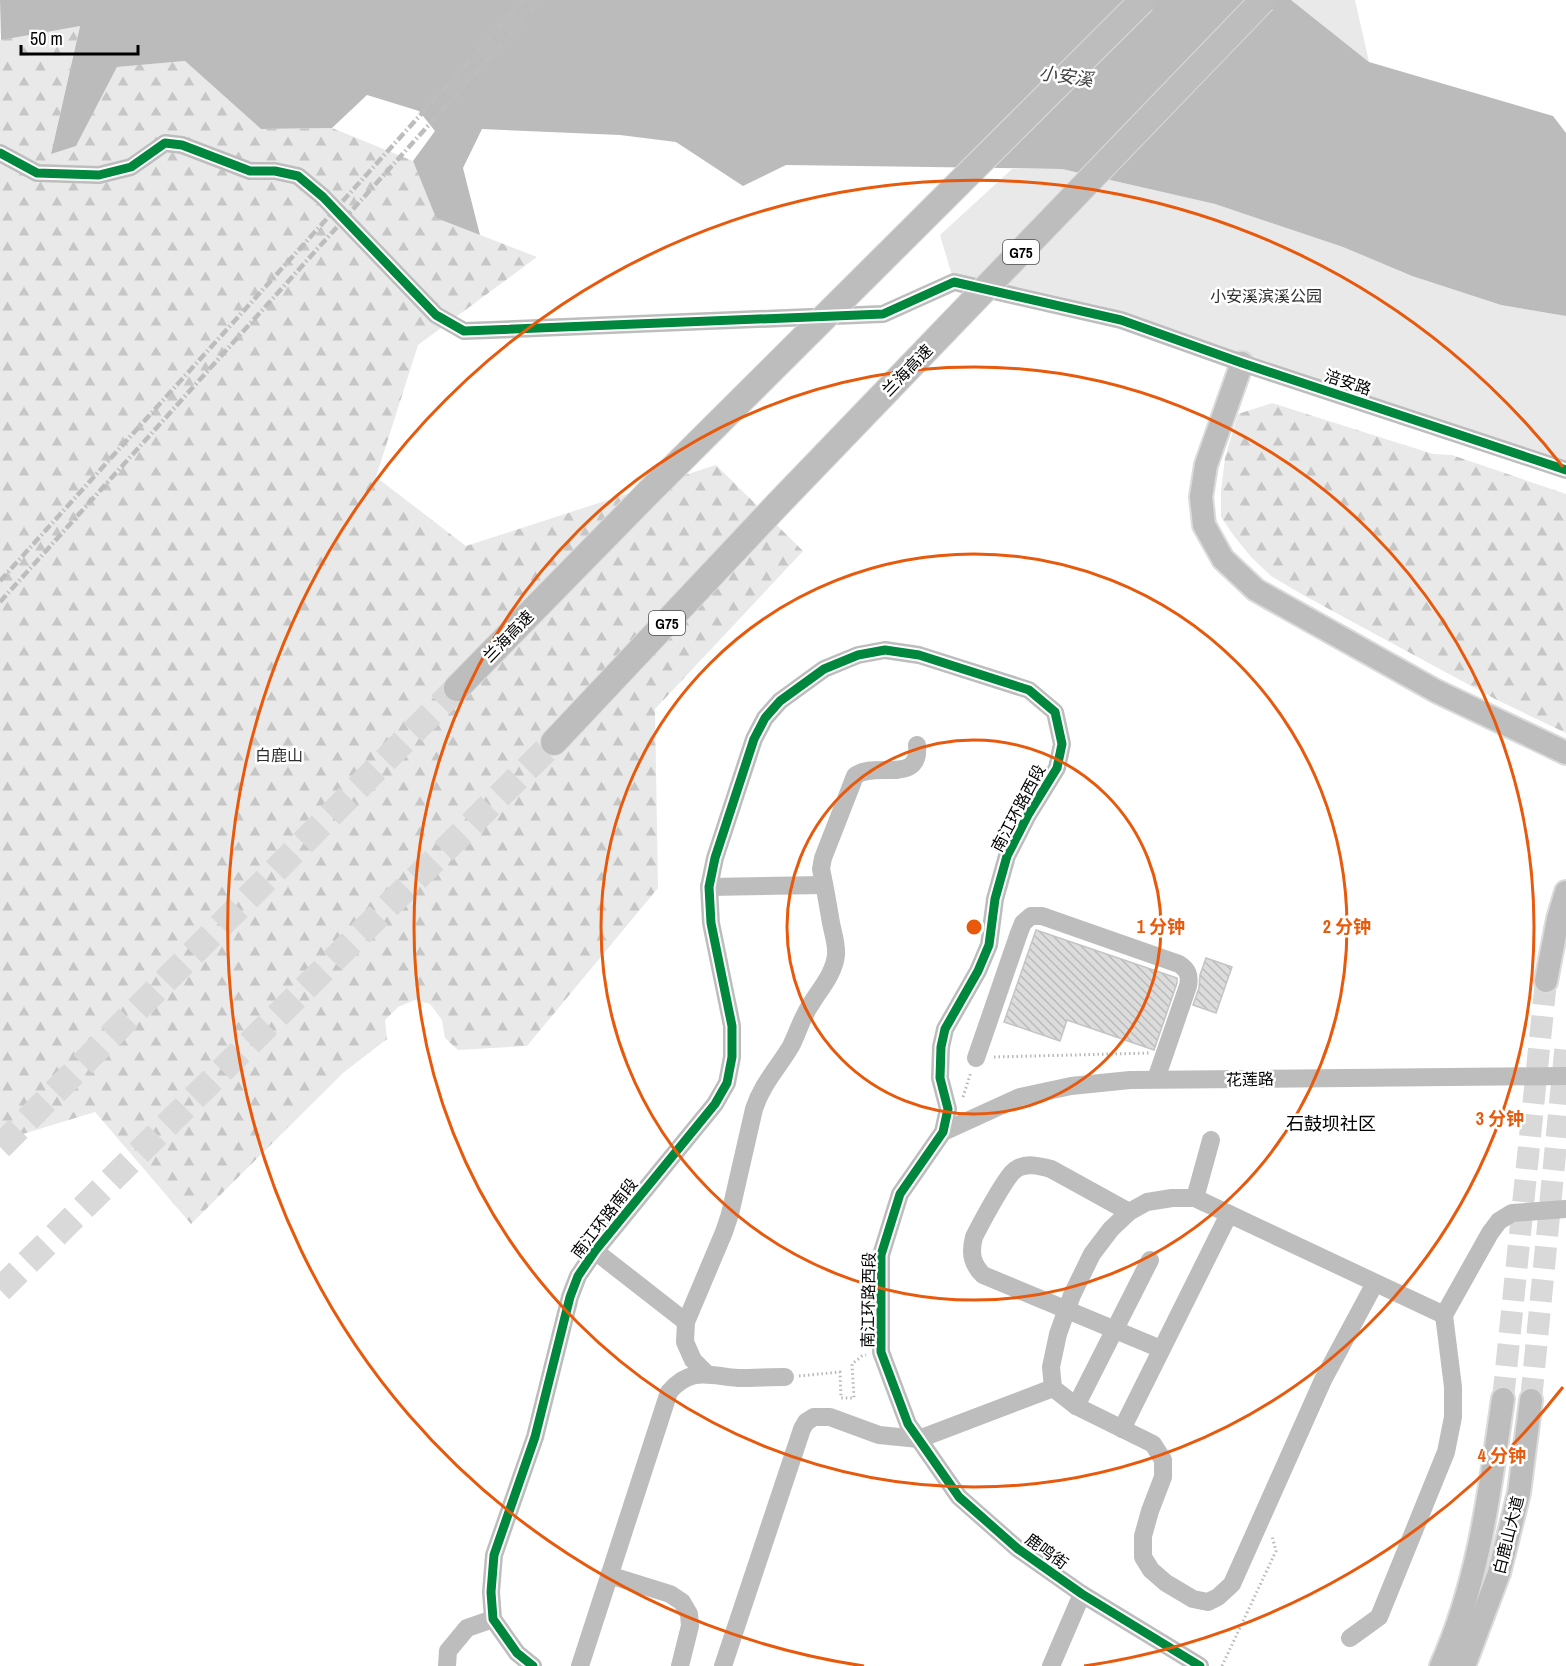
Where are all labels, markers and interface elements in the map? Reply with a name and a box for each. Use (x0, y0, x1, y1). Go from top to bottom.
scale bar (21, 18, 138, 56)
text: 50 m (30, 26, 63, 51)
water label: 小安溪 (1038, 60, 1096, 92)
road number: G75 (1003, 240, 1039, 264)
park label: 小安溪滨溪公园 (1210, 285, 1322, 307)
street label: 兰海高速 (877, 339, 937, 401)
street label: 涪安路 (1322, 364, 1374, 400)
street label: 兰海高速 (478, 605, 538, 667)
road number: G75 (649, 611, 685, 635)
park label: 白鹿山 (255, 744, 303, 766)
street label: 南江环路西段 (986, 760, 1050, 856)
text: 1 分钟 (1137, 914, 1185, 939)
text: 2 分钟 (1323, 914, 1371, 939)
centre of rings (964, 917, 984, 937)
street label: 花莲路 (1226, 1068, 1274, 1090)
text: 3 分钟 (1476, 1106, 1524, 1131)
district label: 石鼓坝社区 (1286, 1111, 1376, 1136)
street label: 南江环路南段 (566, 1173, 642, 1263)
street label: 南江环路西段 (856, 1252, 880, 1348)
text: 4 分钟 (1478, 1443, 1526, 1468)
street label: 白鹿山大道 (1488, 1494, 1528, 1576)
street label: 鹿鸣街 (1021, 1528, 1073, 1574)

